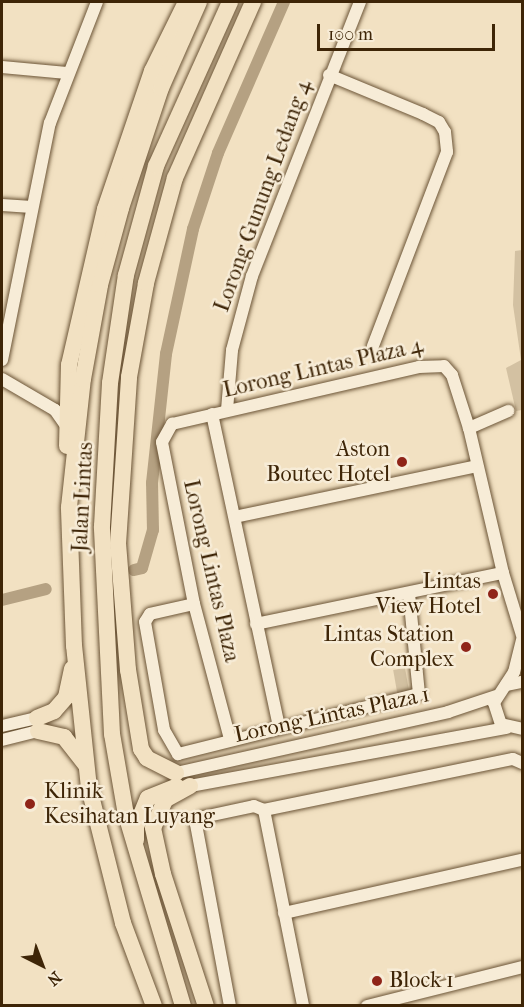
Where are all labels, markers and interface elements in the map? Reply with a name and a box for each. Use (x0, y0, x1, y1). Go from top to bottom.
scale bar (320, 12, 498, 50)
text: 100 m (328, 24, 373, 45)
street label: Lorong Gunung Ledang 4 (209, 77, 317, 315)
street label: Lorong Lintas Plaza 4 (221, 332, 425, 404)
place label: Aston Boutec Hotel (266, 436, 390, 488)
street label: Jalan Lintas (67, 441, 99, 553)
marker: Aston Boutec Hotel (395, 455, 409, 469)
street label: Lorong Lintas Plaza (177, 477, 245, 665)
place label: Lintas View Hotel (376, 568, 481, 620)
marker: Lintas View Hotel (486, 587, 500, 601)
place label: Lintas Station Complex (323, 621, 454, 672)
marker: Lintas Station Complex (459, 640, 473, 654)
street label: Lorong Lintas Plaza 1 (232, 681, 432, 749)
place label: Klinik Kesihatan Luyang (44, 778, 215, 830)
marker: Klinik Kesihatan Luyang (21, 795, 39, 813)
north arrow (12, 935, 72, 995)
text: N (44, 968, 65, 990)
place label: Block 1 (389, 968, 454, 994)
marker: Block 1 (370, 974, 384, 988)

